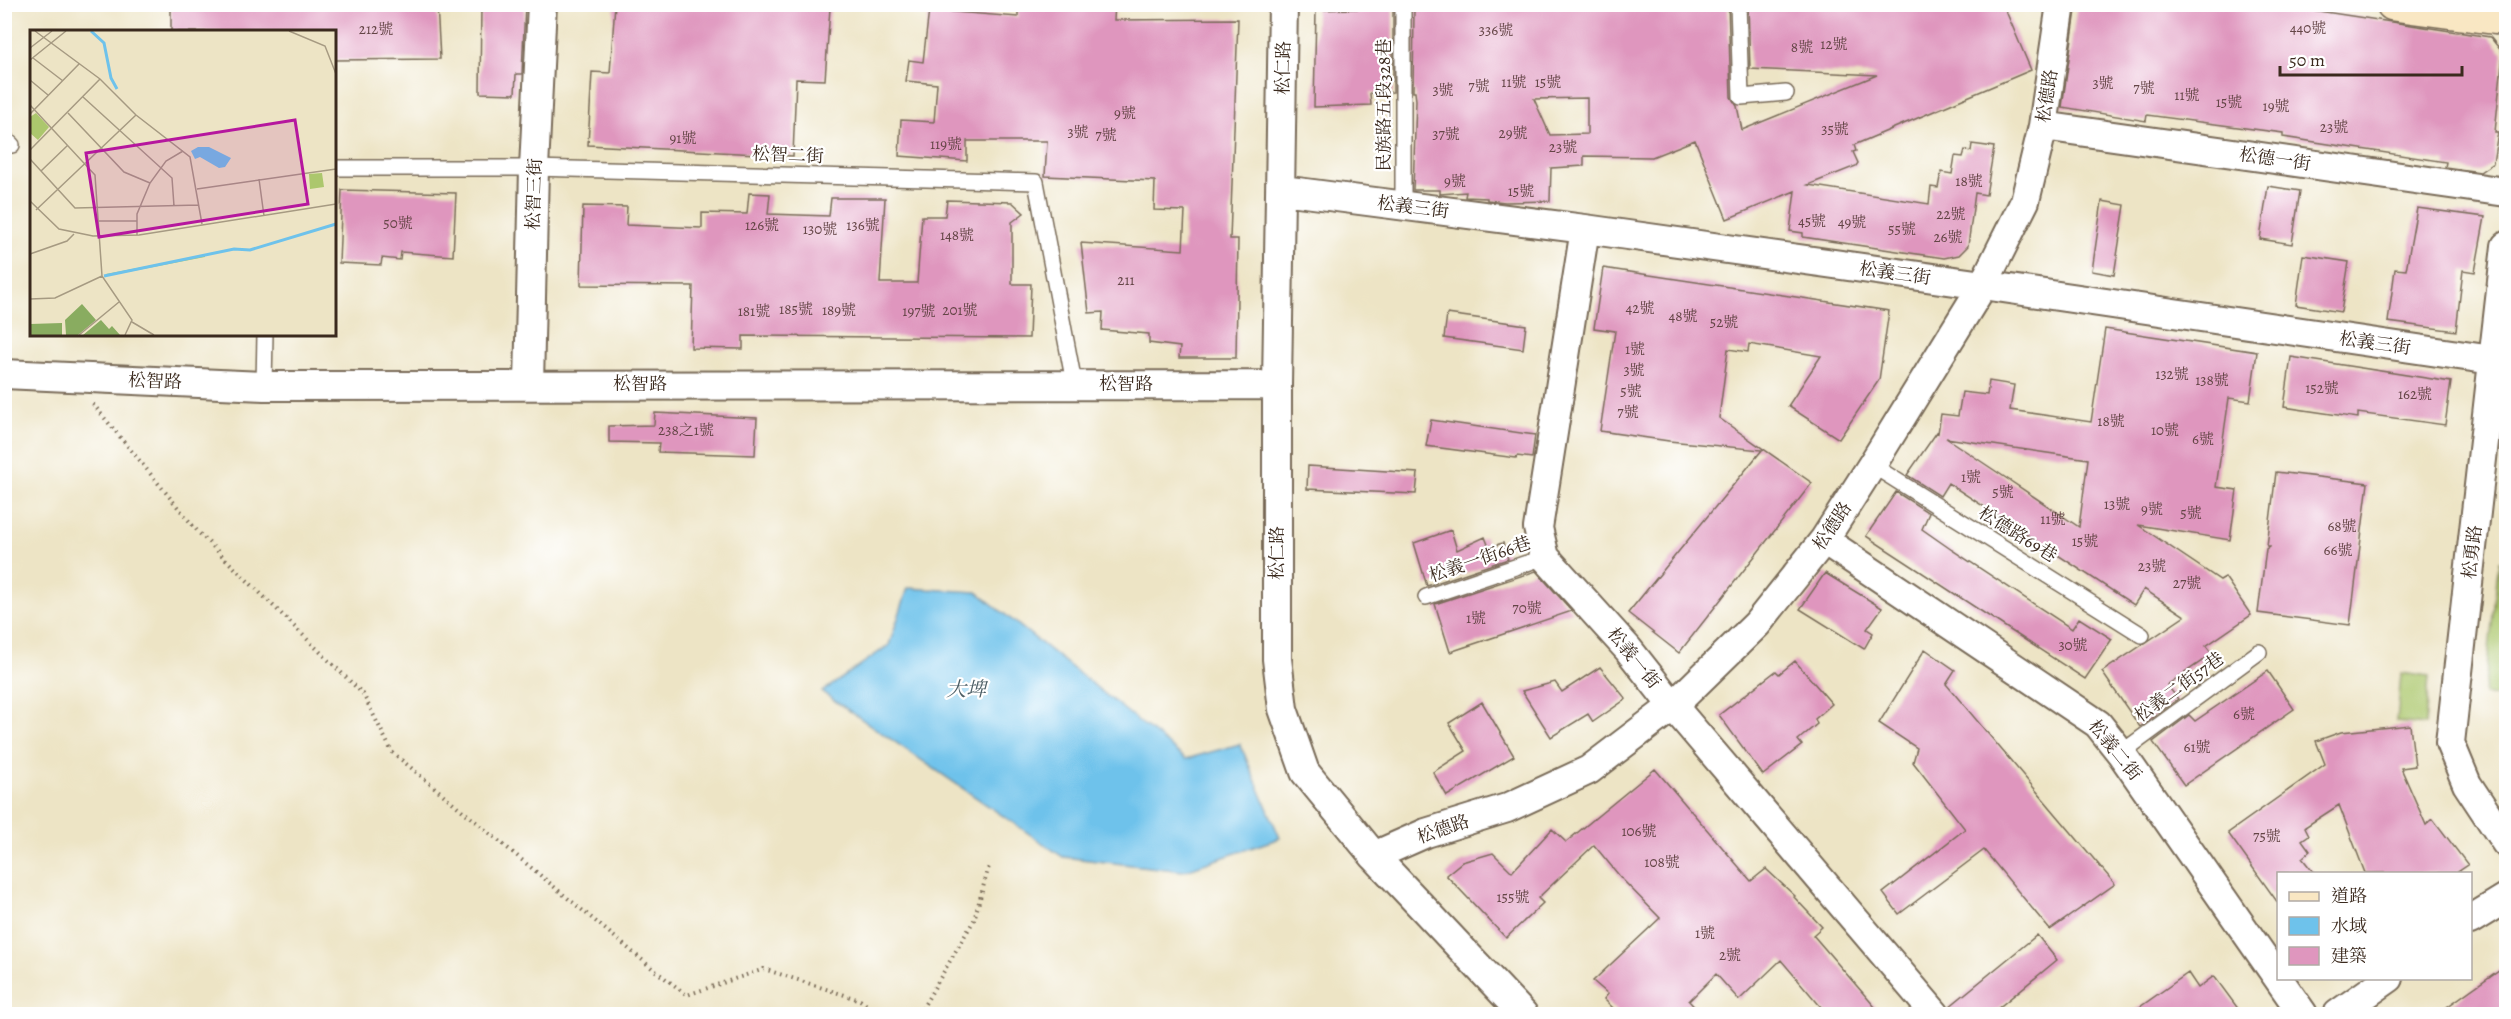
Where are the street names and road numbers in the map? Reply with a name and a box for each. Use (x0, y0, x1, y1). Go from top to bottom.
street label: 民族路五段328巷 (1372, 39, 1396, 171)
street label: 松仁路 (1271, 41, 1295, 95)
street label: 松德路 (2031, 67, 2063, 125)
street label: 松智二街 (752, 142, 824, 168)
street label: 松德一街 (2238, 142, 2312, 176)
street label: 松智三街 (521, 158, 547, 230)
street label: 松義三街 (1376, 191, 1450, 223)
street label: 松義三街 (1858, 256, 1932, 290)
street label: 松義三街 (2338, 326, 2412, 360)
street label: 松智路 (128, 368, 182, 394)
street label: 松智路 (613, 372, 667, 396)
street label: 松智路 (1099, 372, 1153, 396)
street label: 松德路 (1807, 497, 1857, 555)
street label: 松德路69巷 (1974, 500, 2062, 568)
street label: 松勇路 (2457, 524, 2487, 580)
street label: 松仁路 (1265, 526, 1289, 580)
street label: 松義一街66巷 (1426, 530, 1534, 588)
street label: 松義一街 (1602, 622, 1666, 694)
street label: 松義二街57巷 (2129, 646, 2229, 728)
street label: 松義二街 (2083, 714, 2147, 786)
street label: 松德路 (1414, 809, 1472, 849)

